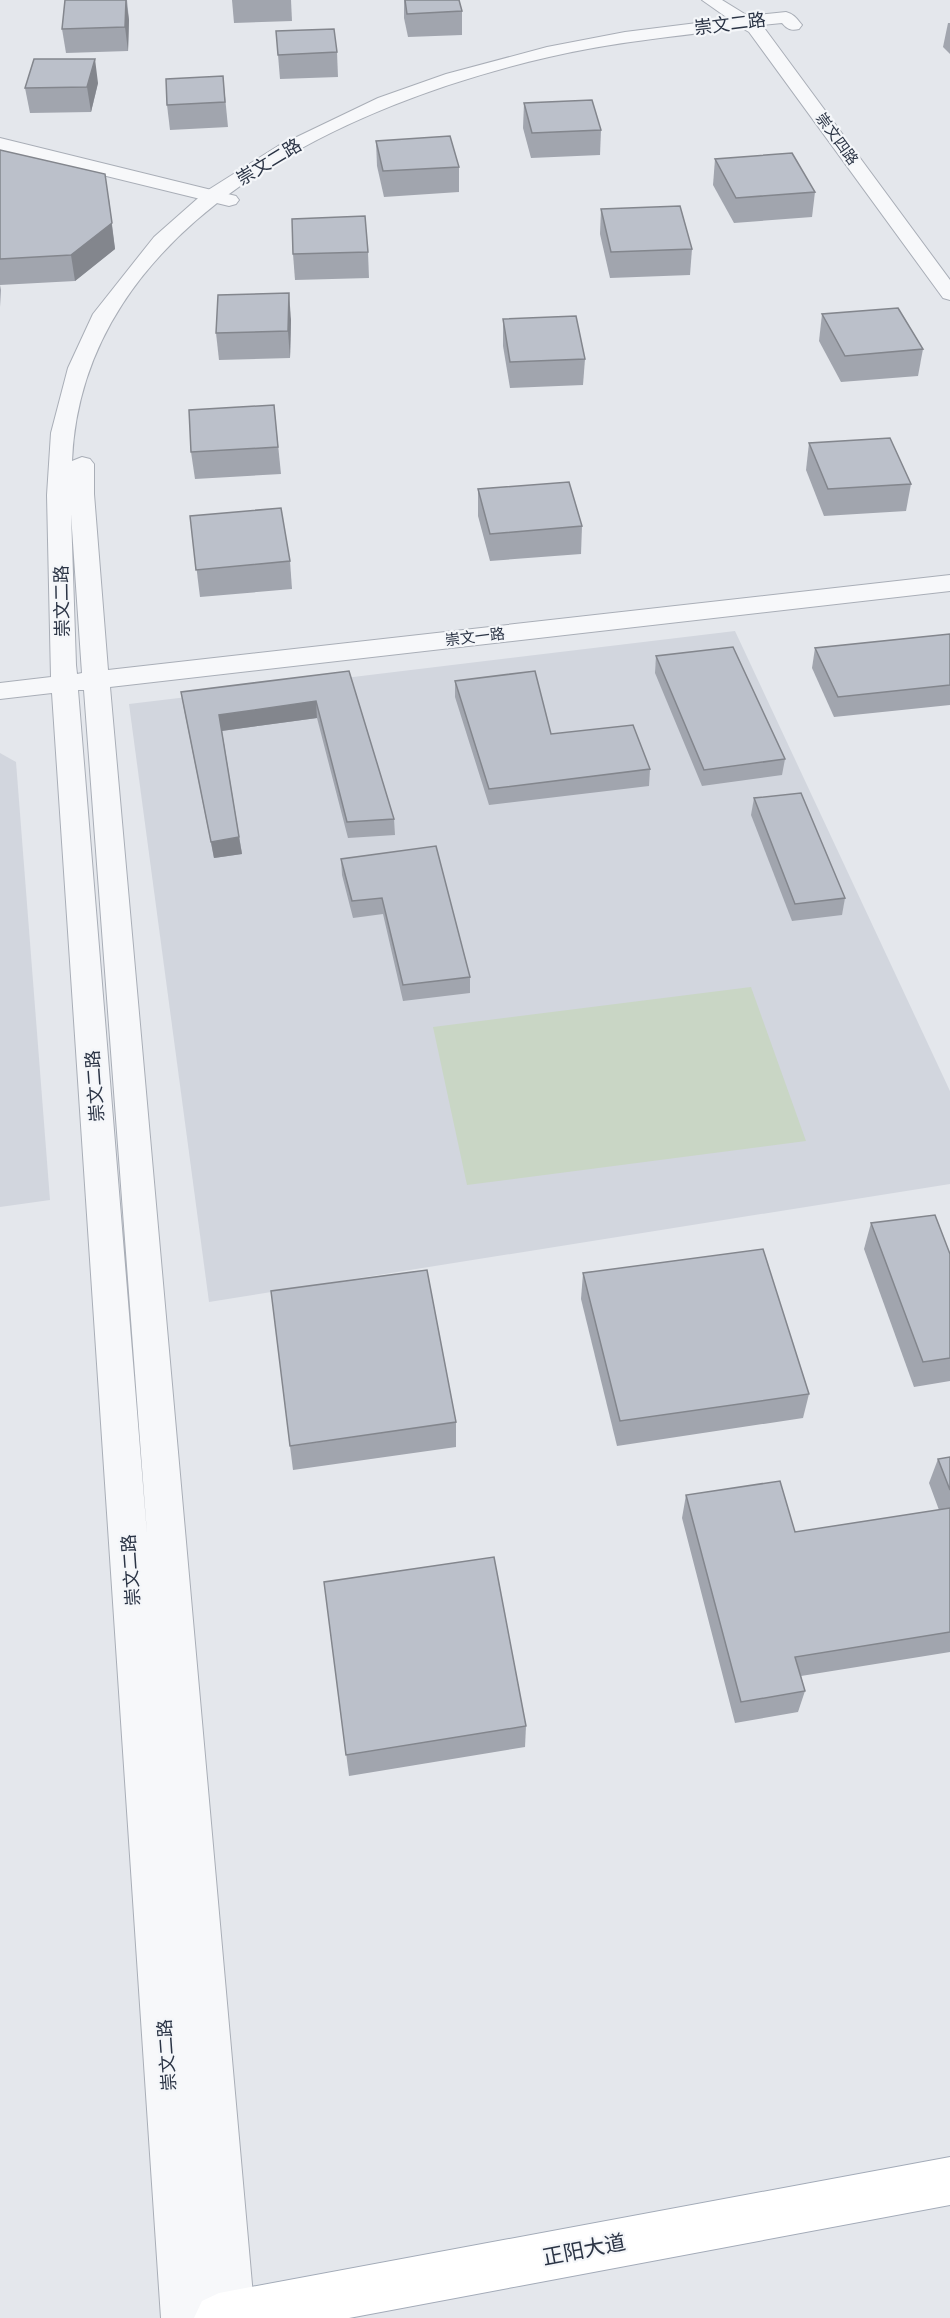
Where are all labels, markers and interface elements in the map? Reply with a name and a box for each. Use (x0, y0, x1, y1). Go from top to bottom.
street label: 崇文二路 (693, 9, 767, 39)
street label: 崇文四路 (812, 109, 862, 169)
street label: 崇文二路 (232, 134, 306, 190)
street label: 崇文二路 (50, 565, 74, 637)
street label: 崇文一路 (444, 624, 506, 650)
street label: 崇文二路 (82, 1049, 108, 1123)
street label: 崇文二路 (118, 1533, 144, 1607)
street label: 崇文二路 (154, 2018, 180, 2092)
street label: 正阳大道 (540, 2229, 628, 2271)

